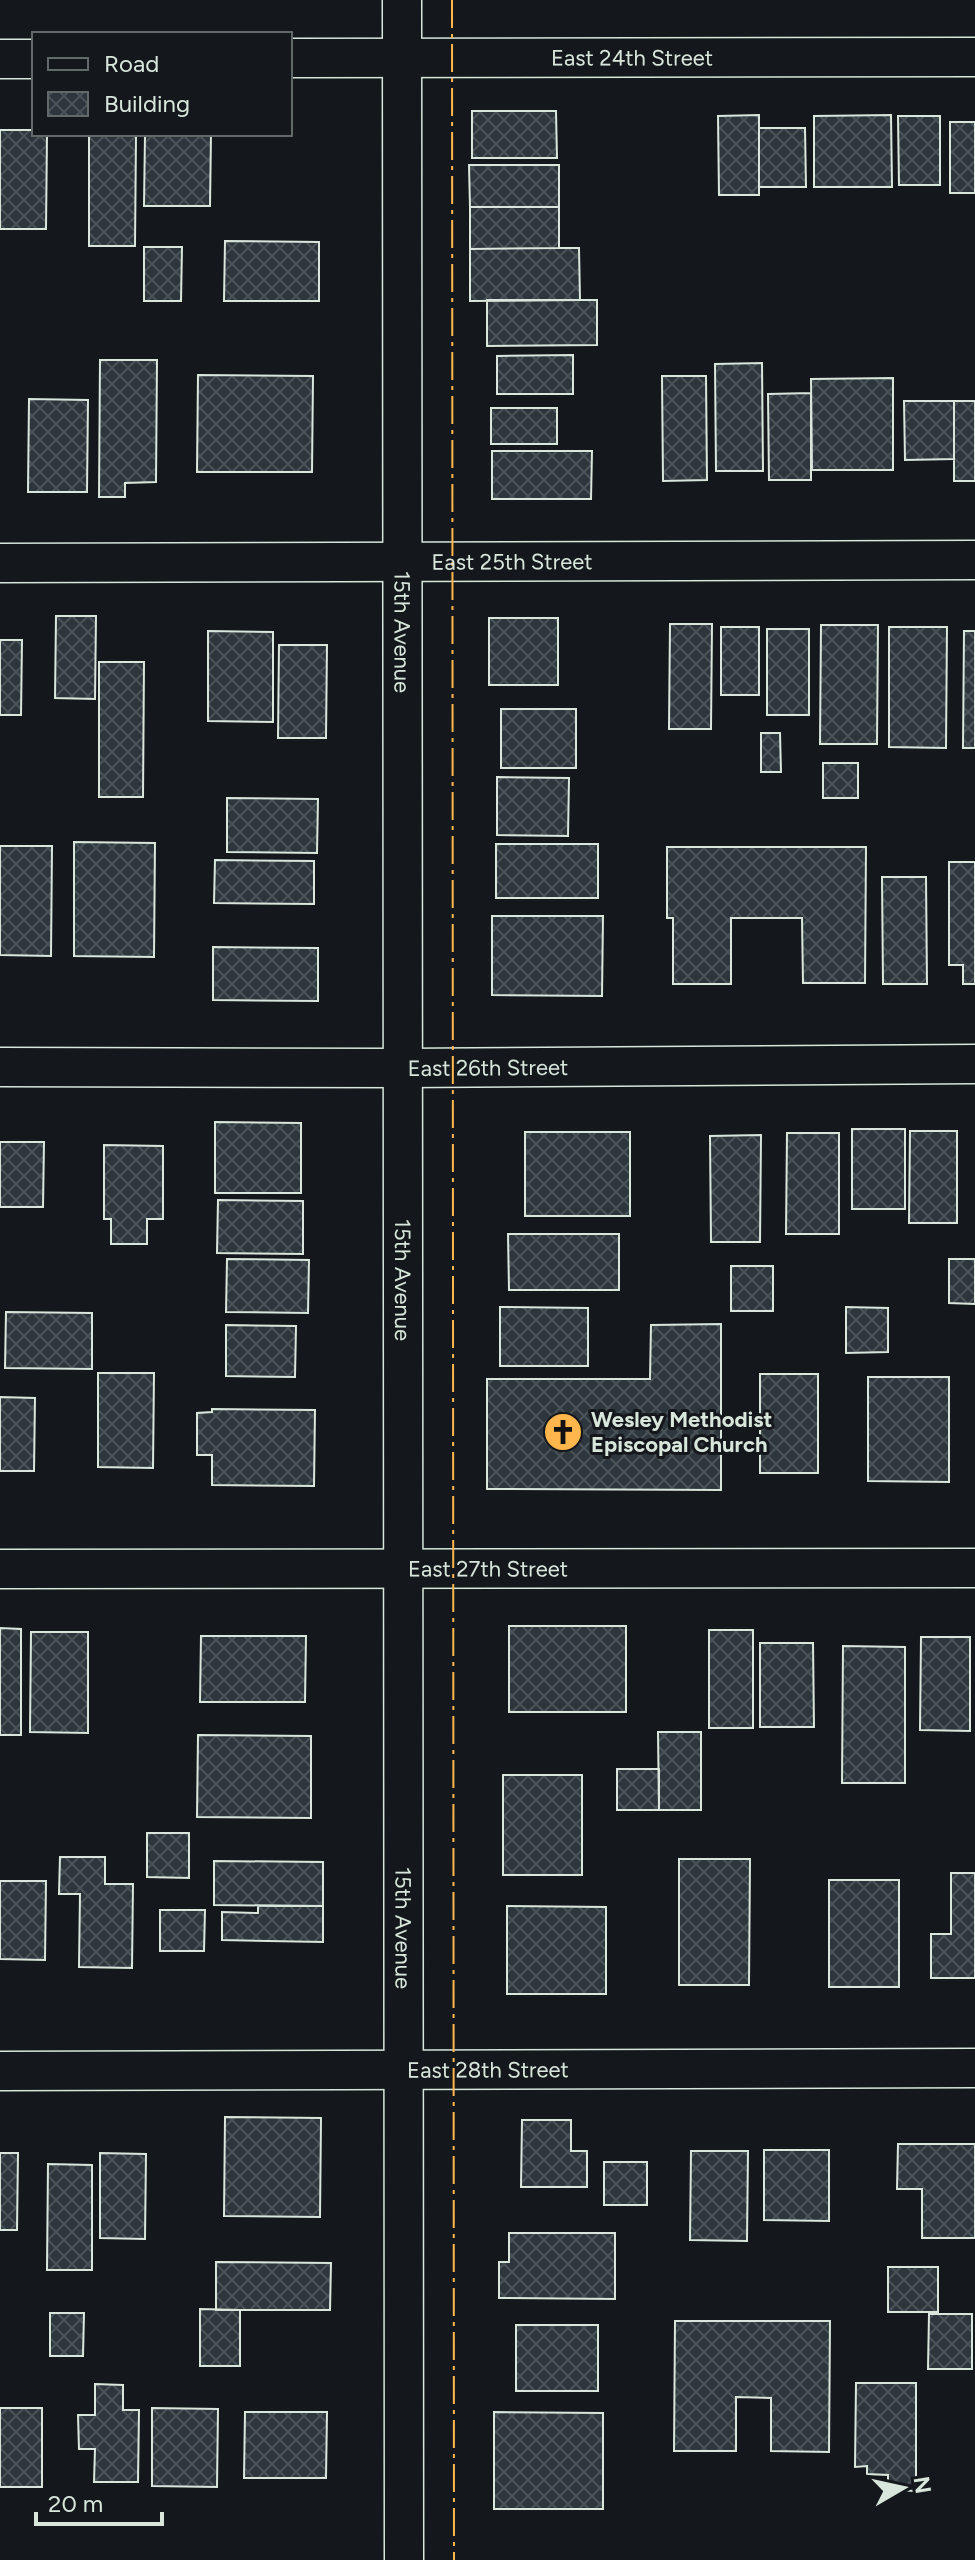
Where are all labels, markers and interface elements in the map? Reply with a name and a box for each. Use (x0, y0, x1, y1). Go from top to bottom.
legend (32, 32, 292, 136)
street label: East 24th Street (551, 44, 713, 71)
text: Road (104, 49, 159, 78)
text: Building (104, 89, 190, 118)
street label: East 25th Street (431, 548, 593, 575)
street label: 15th Avenue (389, 571, 416, 693)
street label: East 26th Street (408, 1053, 568, 1081)
street label: 15th Avenue (389, 1219, 417, 1341)
place label: Wesley Methodist Episcopal Church (591, 1406, 773, 1458)
church icon: Wesley Methodist Episcopal Church (542, 1411, 584, 1453)
street label: East 27th Street (408, 1555, 568, 1582)
street label: 15th Avenue (390, 1867, 417, 1989)
street label: East 28th Street (407, 2056, 569, 2083)
north arrow (863, 2448, 943, 2528)
text: N (908, 2474, 937, 2495)
scale bar (36, 2476, 162, 2526)
text: 20 m (48, 2489, 103, 2518)

